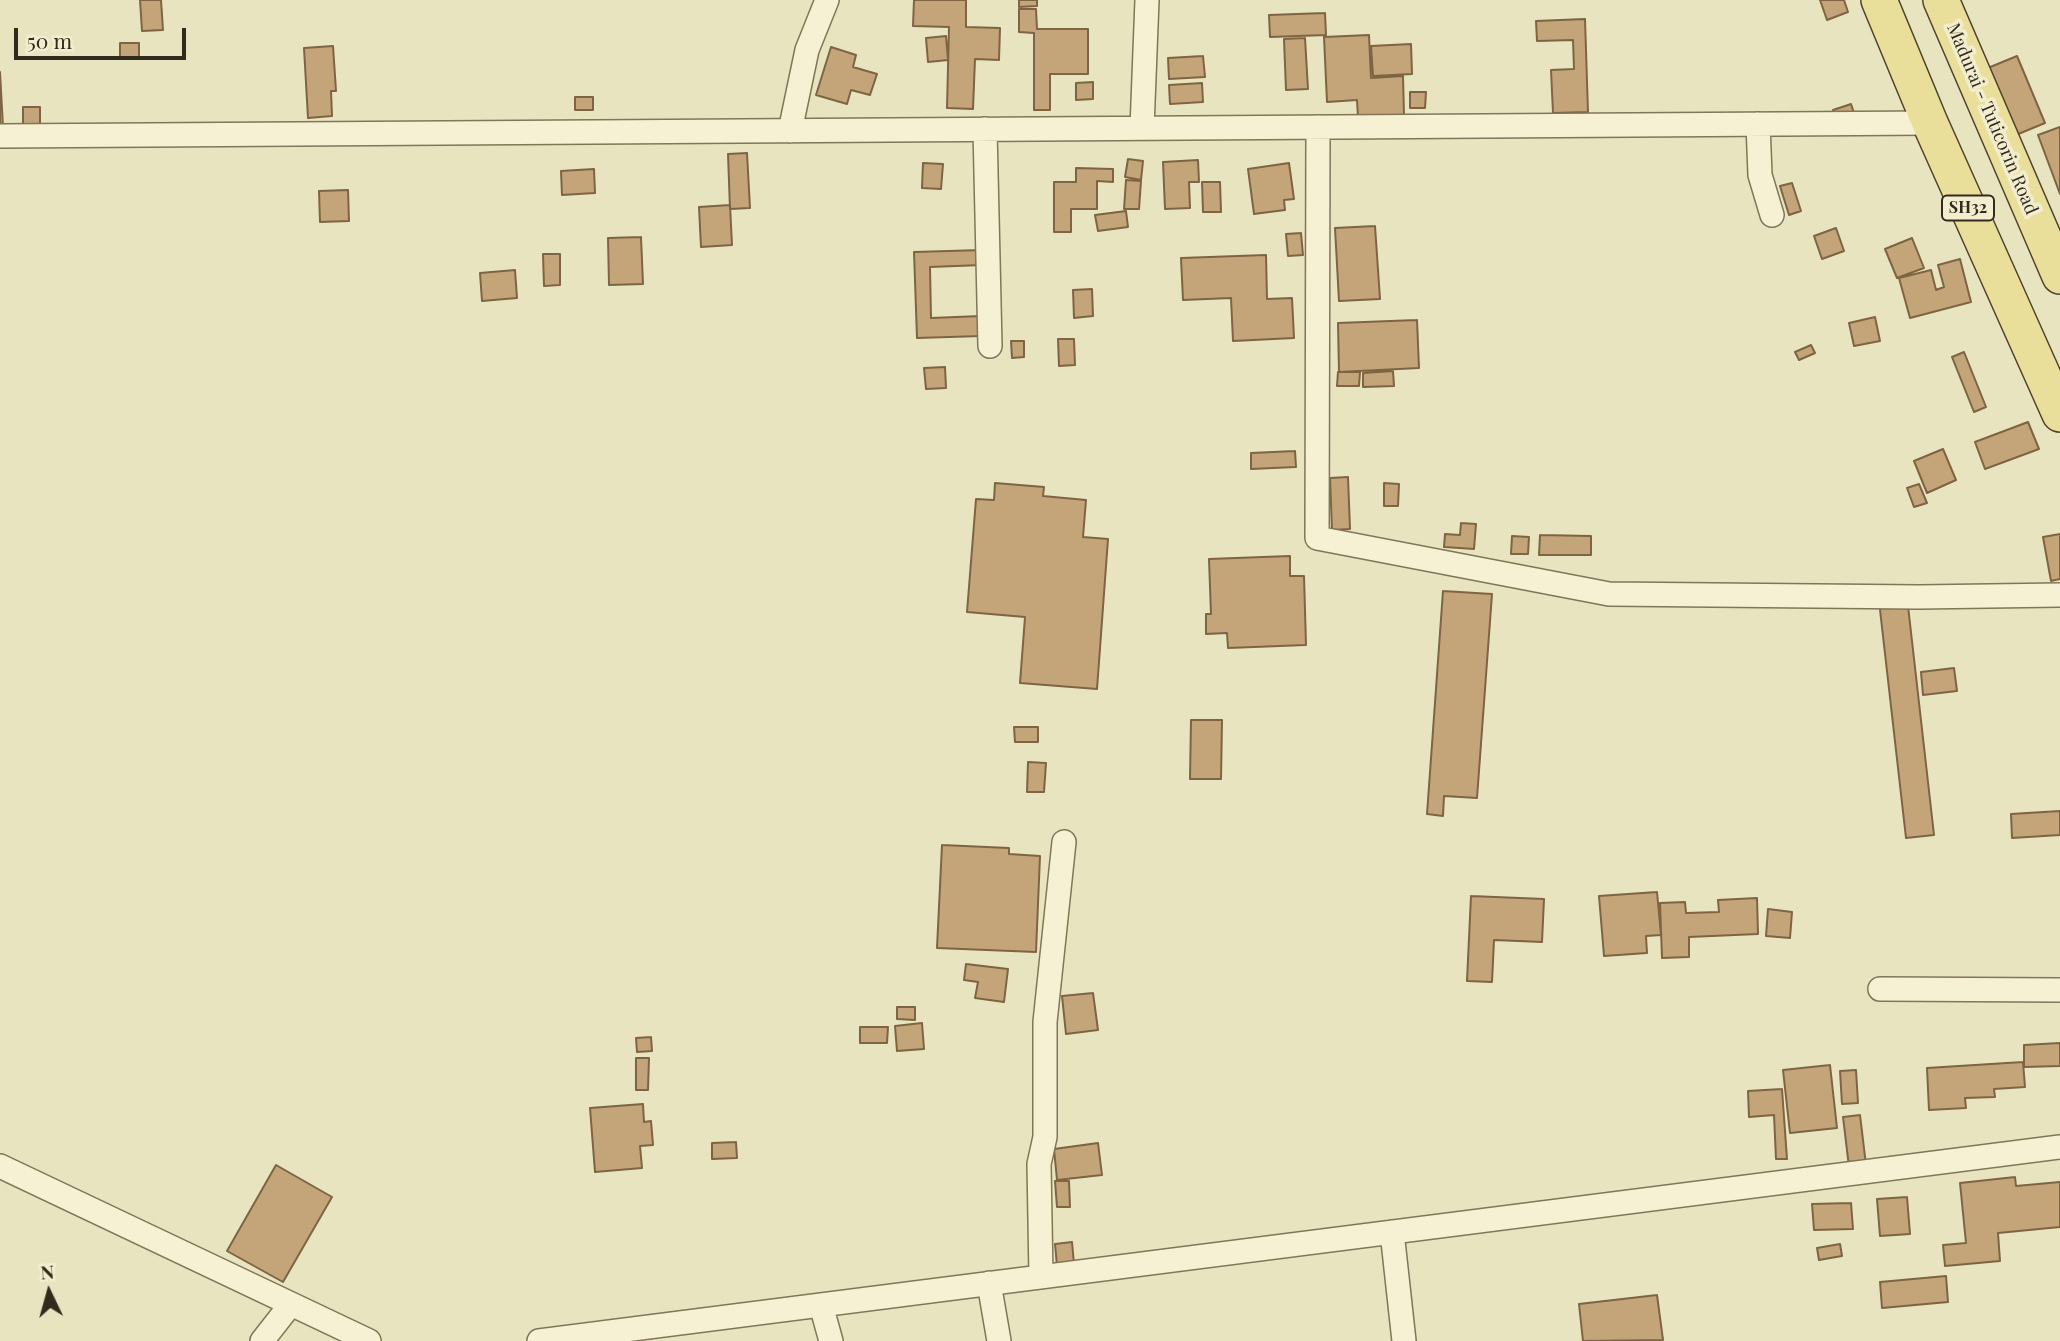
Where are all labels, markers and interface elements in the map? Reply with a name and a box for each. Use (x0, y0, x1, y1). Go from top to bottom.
scale bar (18, 14, 189, 58)
street label: Madurai - Tuticorin Road (1942, 20, 2042, 218)
text: 50 m (27, 26, 72, 54)
road number: SH32 (1942, 196, 1994, 220)
north arrow (14, 1257, 84, 1327)
text: N (39, 1258, 55, 1285)

